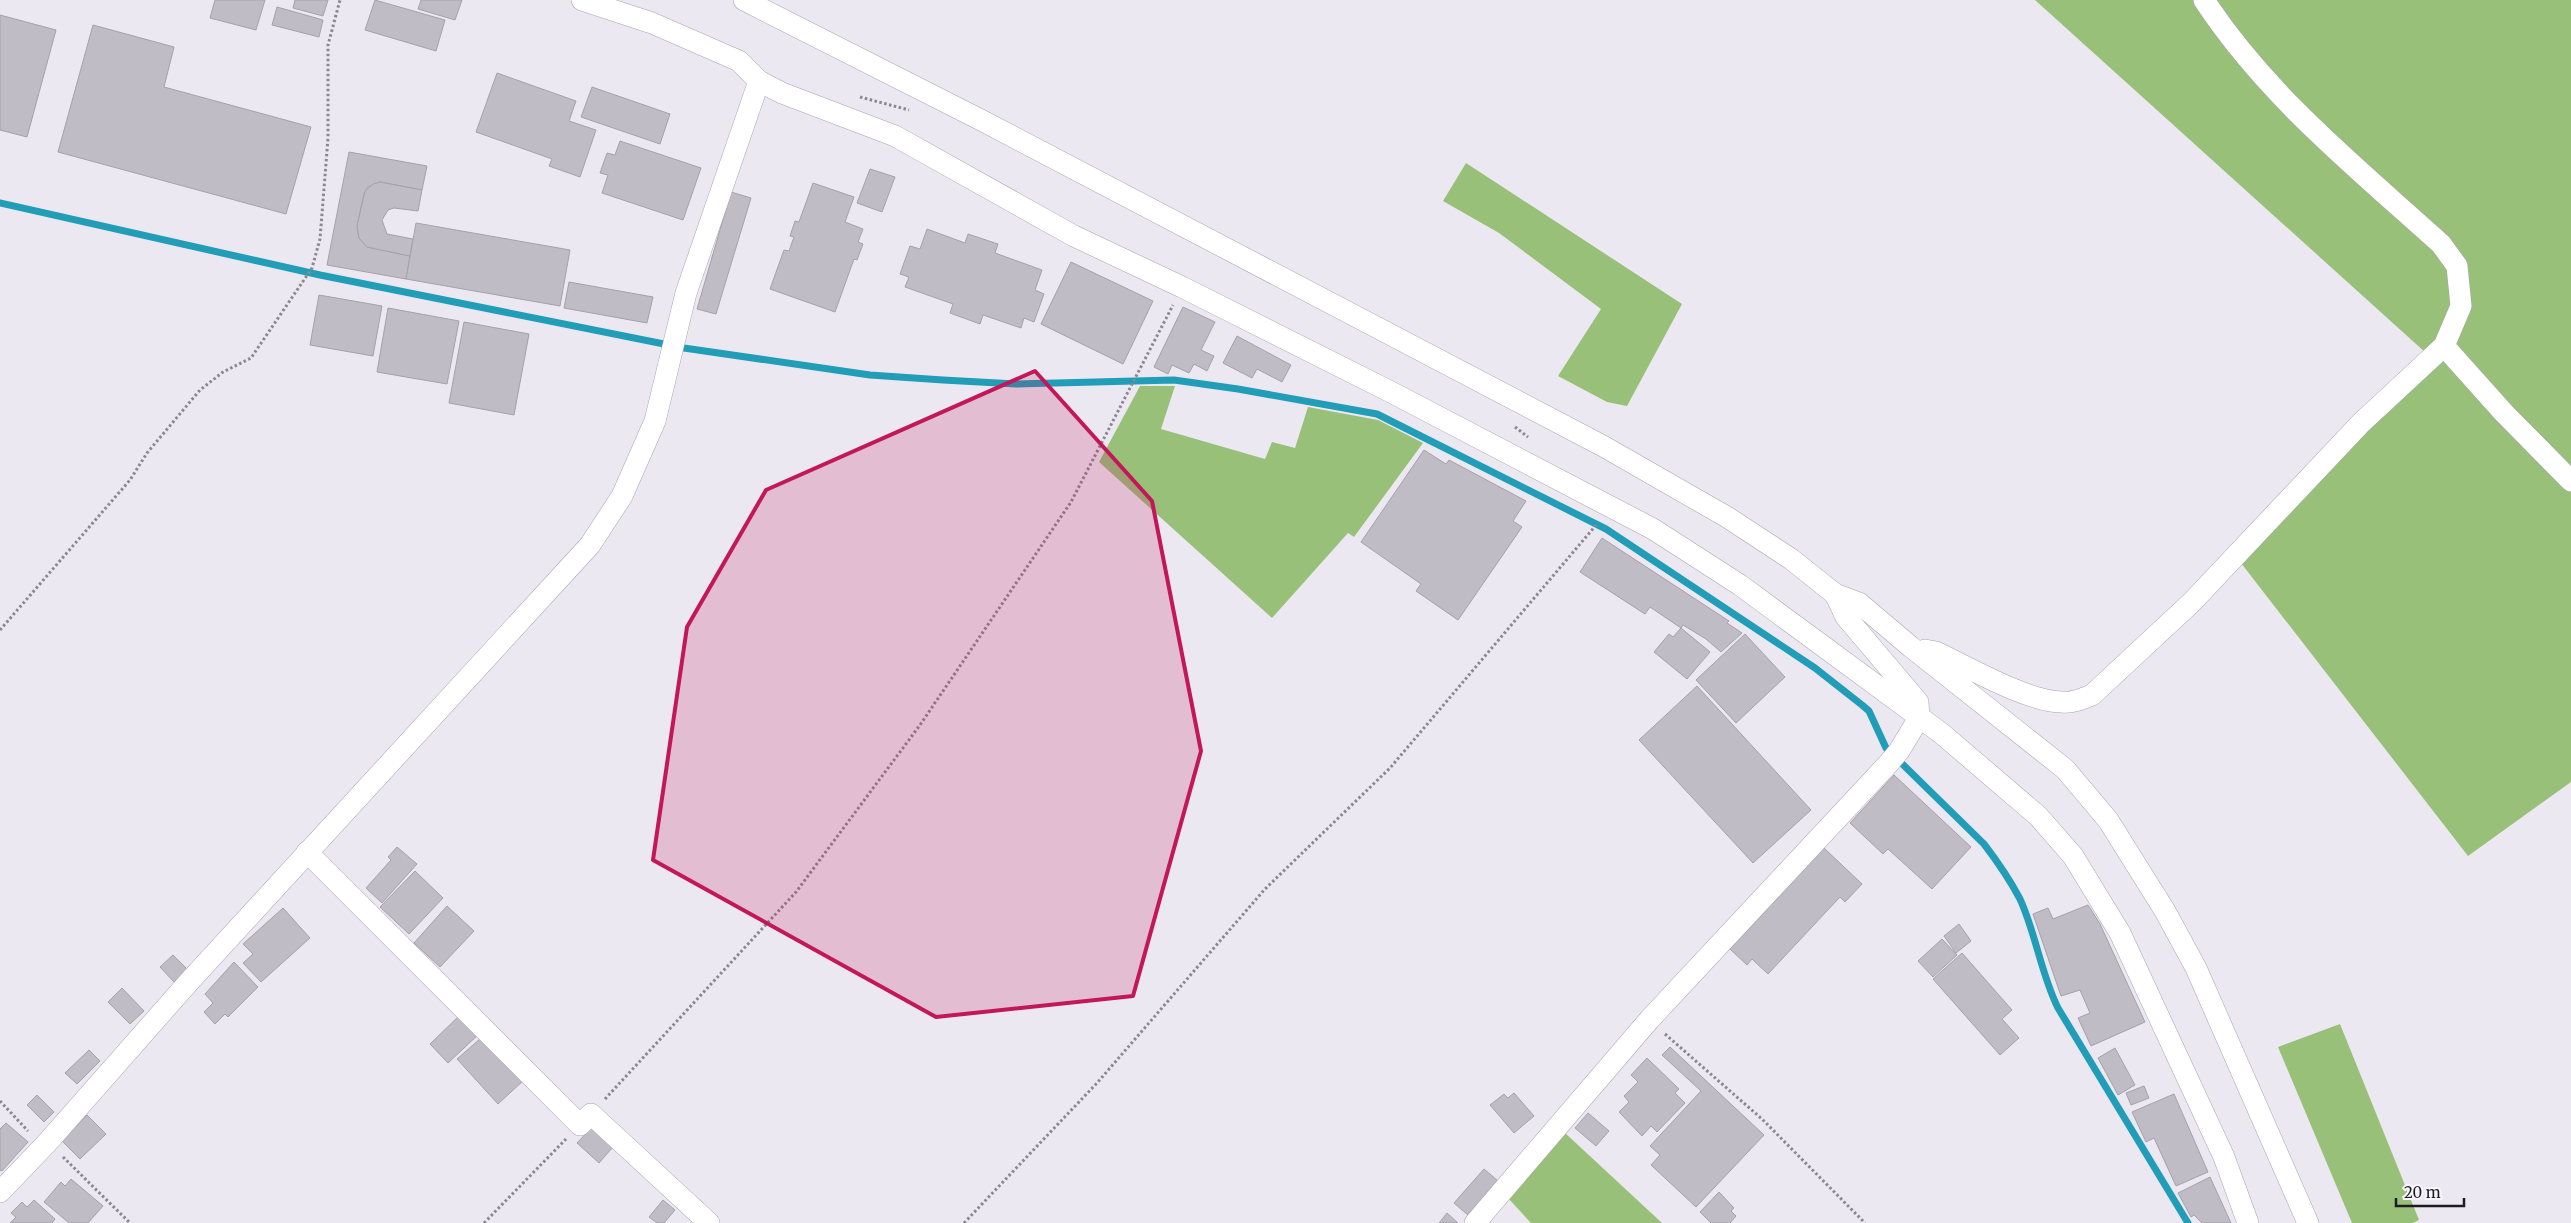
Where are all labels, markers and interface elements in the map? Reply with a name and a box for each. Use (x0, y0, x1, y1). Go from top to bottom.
scale bar (2396, 1176, 2464, 1208)
text: 20 m (2404, 1183, 2441, 1202)

